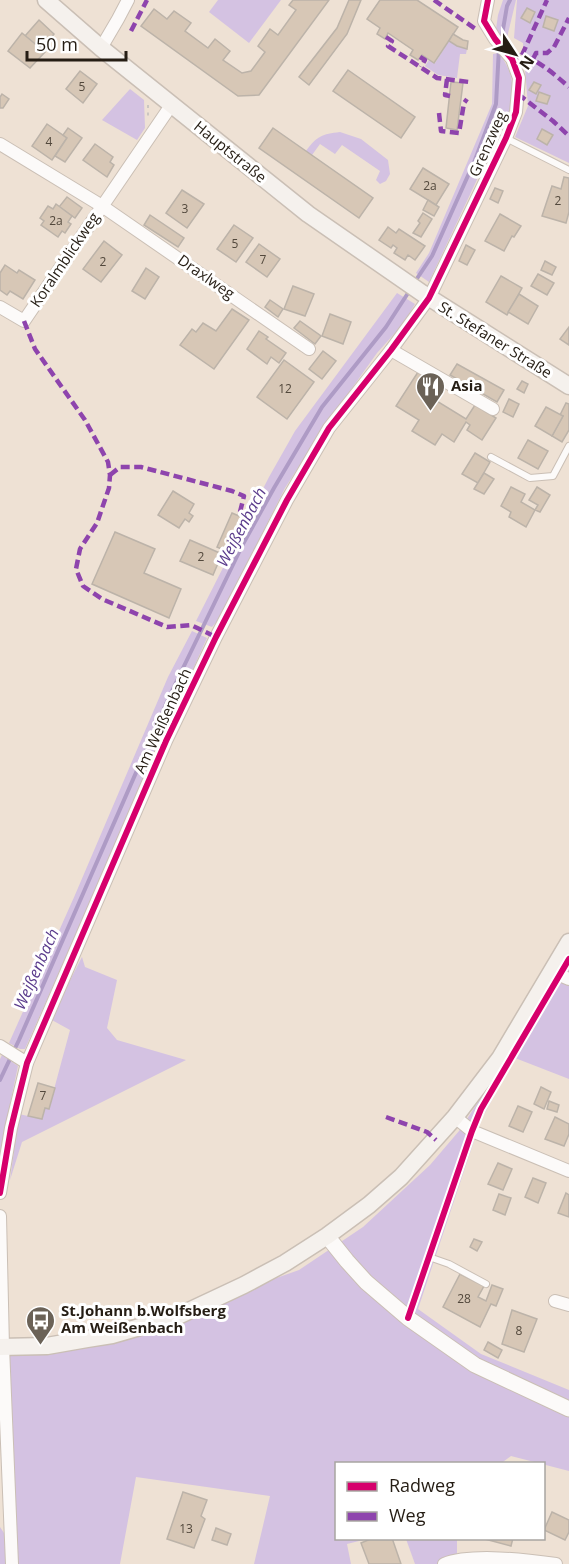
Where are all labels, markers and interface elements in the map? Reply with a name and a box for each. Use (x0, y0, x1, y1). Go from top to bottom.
scale bar (27, 24, 126, 62)
north arrow (485, 24, 545, 84)
text: 50 m (36, 32, 78, 56)
text: N (514, 51, 540, 75)
house number: 5 (79, 78, 86, 95)
street label: Grenzweg (464, 108, 510, 180)
street label: Hauptstraße (190, 116, 271, 187)
house number: 4 (46, 133, 53, 150)
house number: 2a (423, 177, 437, 194)
house number: 2 (555, 192, 562, 209)
house number: 3 (182, 200, 189, 217)
street label: Koralmblickweg (25, 208, 103, 311)
house number: 2a (49, 212, 63, 229)
house number: 5 (232, 235, 239, 252)
street label: Draxlweg (174, 249, 239, 303)
house number: 7 (260, 251, 267, 268)
house number: 2 (100, 253, 107, 270)
street label: St. Stefaner Straße (435, 296, 556, 382)
restaurant icon: Asia (414, 370, 446, 412)
place label: Asia (451, 375, 482, 395)
house number: 12 (278, 380, 292, 397)
water label: Weißenbach (211, 483, 271, 571)
house number: 2 (198, 548, 205, 565)
street label: Am Weißenbach (129, 665, 195, 777)
water label: Weißenbach (8, 925, 64, 1013)
house number: 7 (40, 1087, 47, 1104)
house number: 28 (457, 1290, 471, 1307)
place label: St.Johann b.Wolfsberg Am Weißenbach (61, 1300, 226, 1337)
bus stop icon: St.Johann b.Wolfsberg Am Weißenbach (24, 1304, 56, 1346)
house number: 8 (516, 1322, 523, 1339)
legend (335, 1462, 545, 1540)
text: Radweg (389, 1473, 455, 1497)
text: Weg (389, 1503, 426, 1527)
house number: 13 (179, 1520, 193, 1537)

